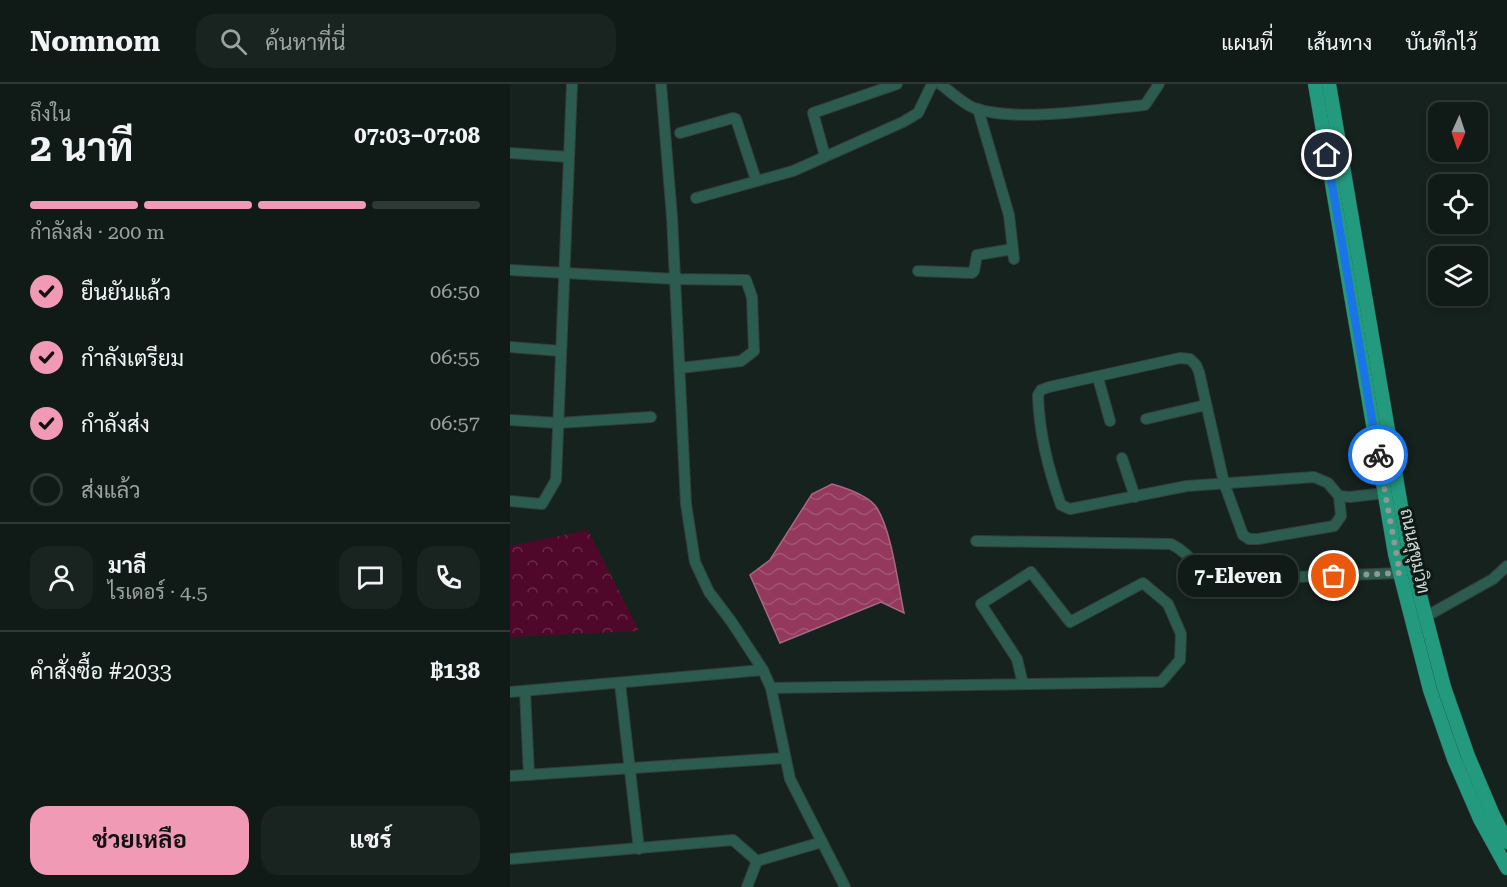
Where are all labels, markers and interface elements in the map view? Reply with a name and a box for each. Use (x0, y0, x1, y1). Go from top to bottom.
search box (196, 14, 616, 68)
text: Nomnom (30, 25, 160, 58)
icon: search (217, 25, 250, 58)
text: ค้นหาที่นี่ (265, 30, 346, 55)
text: แผนที่ (1221, 31, 1274, 55)
text: เส้นทาง (1307, 31, 1372, 55)
text: บันทึกไว้ (1405, 31, 1477, 55)
text: ถึงใน (30, 102, 71, 126)
north arrow (1428, 102, 1488, 162)
map controls (1428, 102, 1488, 306)
text: 07:03–07:08 (354, 123, 480, 148)
text: 2 นาที (30, 125, 133, 171)
pin (1301, 129, 1352, 180)
icon: home (1310, 138, 1343, 171)
button: locate (1428, 174, 1488, 234)
text: กำลังส่ง · 200 m (30, 220, 165, 244)
button: layers (1428, 246, 1488, 306)
icon: check (30, 275, 63, 308)
text: 06:50 (430, 279, 480, 303)
text: ยืนยันแล้ว (81, 280, 171, 305)
icon: check (30, 341, 63, 374)
text: 06:55 (430, 345, 480, 369)
text: กำลังเตรียม (81, 346, 184, 371)
icon: check (30, 407, 63, 440)
text: 06:57 (430, 411, 480, 435)
text: กำลังส่ง (81, 412, 150, 437)
courier (1348, 425, 1408, 485)
icon: bike (1362, 439, 1395, 472)
text: ส่งแล้ว (81, 478, 141, 503)
street label: ถนนสุขุมวิท (1394, 506, 1435, 596)
button: person (30, 546, 93, 609)
button: chat (339, 546, 402, 609)
button: phone (417, 546, 480, 609)
pin (1308, 550, 1359, 601)
text: มาลี (108, 553, 146, 578)
callout: 7-Eleven (1178, 555, 1298, 597)
icon: bag (1317, 559, 1350, 592)
text: 7-Eleven (1194, 564, 1282, 588)
text: ไรเดอร์ · 4.5 (108, 580, 208, 604)
text: ฿138 (431, 658, 480, 683)
text: คำสั่งซื้อ #2033 (30, 659, 172, 684)
button: ช่วยเหลือ (30, 806, 249, 875)
button: แชร์ (261, 806, 480, 875)

